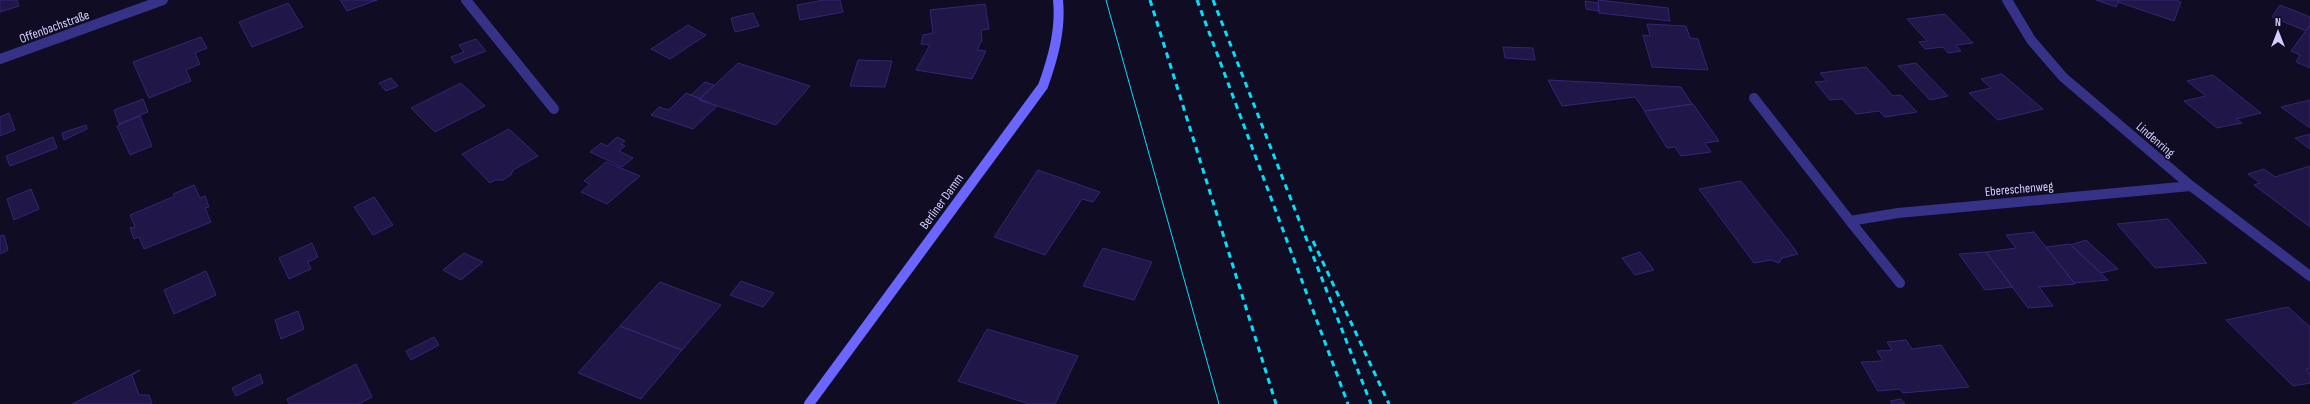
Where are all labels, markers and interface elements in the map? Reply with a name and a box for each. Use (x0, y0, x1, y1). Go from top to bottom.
street label: Offenbachstraße (17, 7, 92, 47)
north arrow (2258, 12, 2298, 52)
text: N (2275, 16, 2281, 29)
street label: Lindenring (2133, 119, 2178, 161)
street label: Berliner Damm (916, 171, 967, 232)
street label: Ebereschenweg (1984, 178, 2054, 200)

